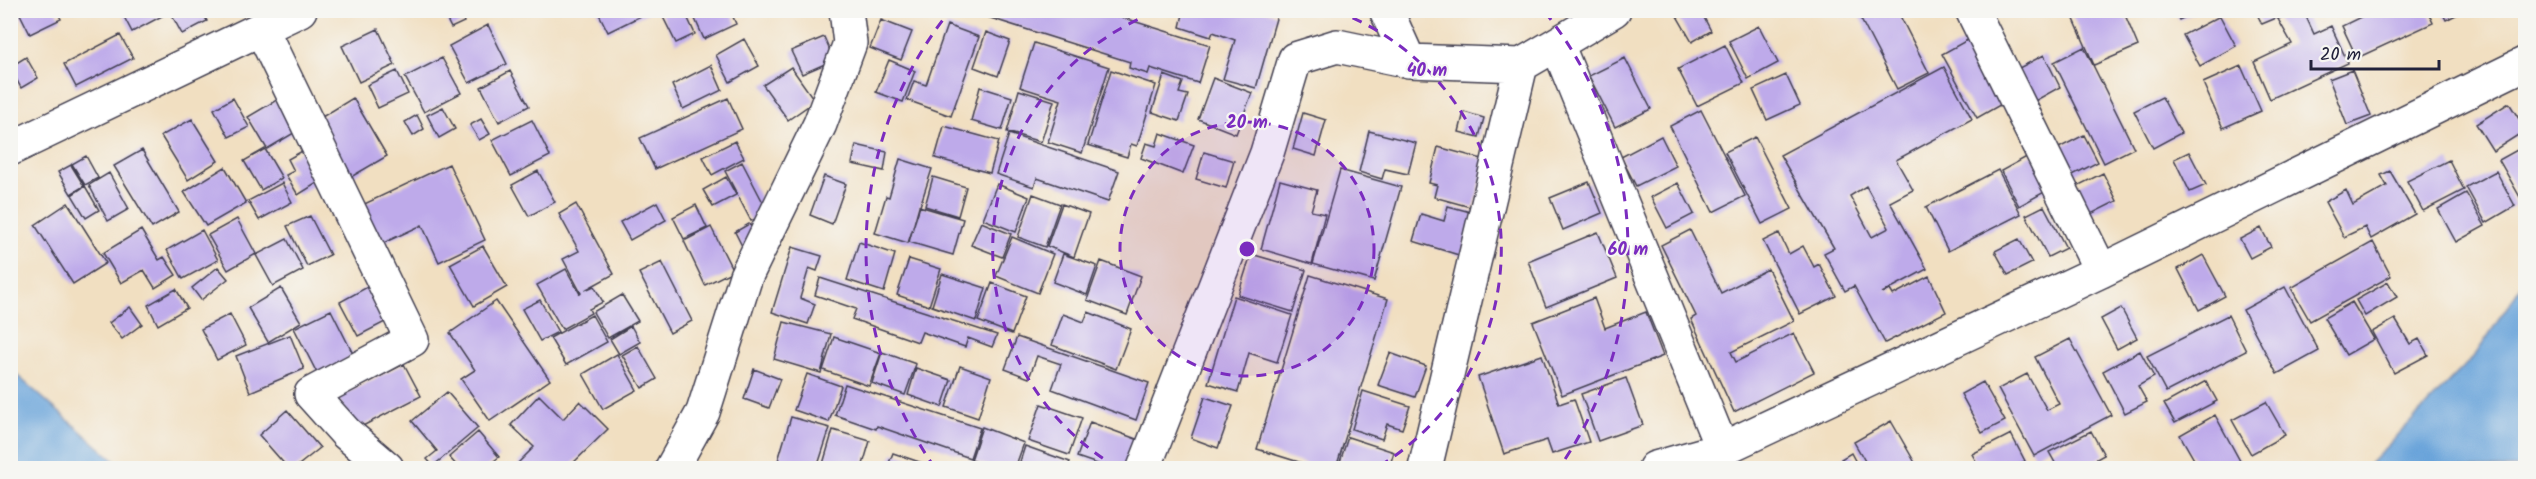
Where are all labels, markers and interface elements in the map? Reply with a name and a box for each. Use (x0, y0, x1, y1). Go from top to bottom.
scale bar (2311, 33, 2438, 71)
text: 20 m (2320, 41, 2361, 70)
text: 40 m (1407, 57, 1448, 86)
text: 20 m (1226, 109, 1268, 138)
text: 60 m (1608, 236, 1649, 265)
centre of rings (1237, 239, 1257, 259)

